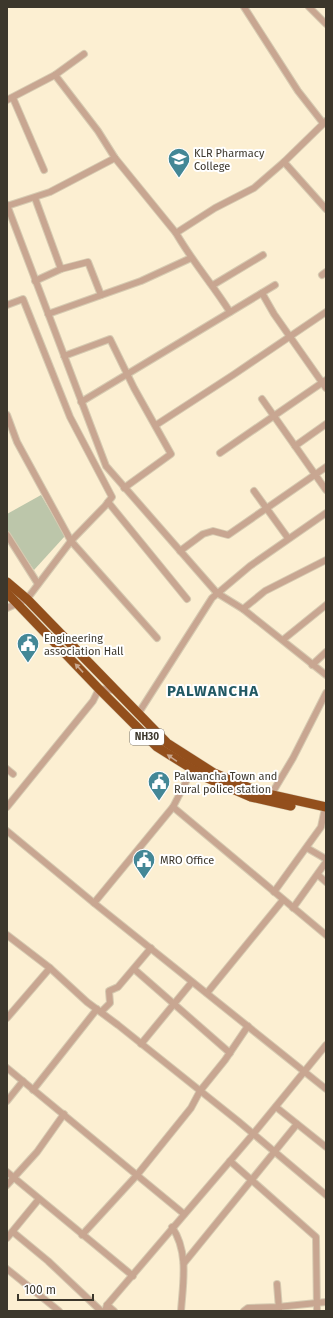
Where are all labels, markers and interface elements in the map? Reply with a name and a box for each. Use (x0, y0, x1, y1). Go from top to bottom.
school or university icon: KLR Pharmacy College (166, 146, 192, 179)
place label: KLR Pharmacy College (194, 147, 265, 173)
public building icon: Engineering association Hall (15, 631, 41, 664)
place label: Engineering association Hall (44, 632, 123, 658)
one-way arrow (74, 663, 83, 673)
district label: PALWANCHA (167, 682, 259, 700)
road number: NH30 (130, 729, 164, 745)
one-way arrow (167, 754, 178, 762)
public building icon: Palwancha Town and Rural police station (146, 769, 172, 802)
place label: Palwancha Town and Rural police station (174, 770, 277, 796)
public building icon: MRO Office (131, 847, 157, 880)
place label: MRO Office (160, 854, 214, 867)
scale bar (18, 1276, 93, 1302)
text: 100 m (24, 1283, 56, 1297)

